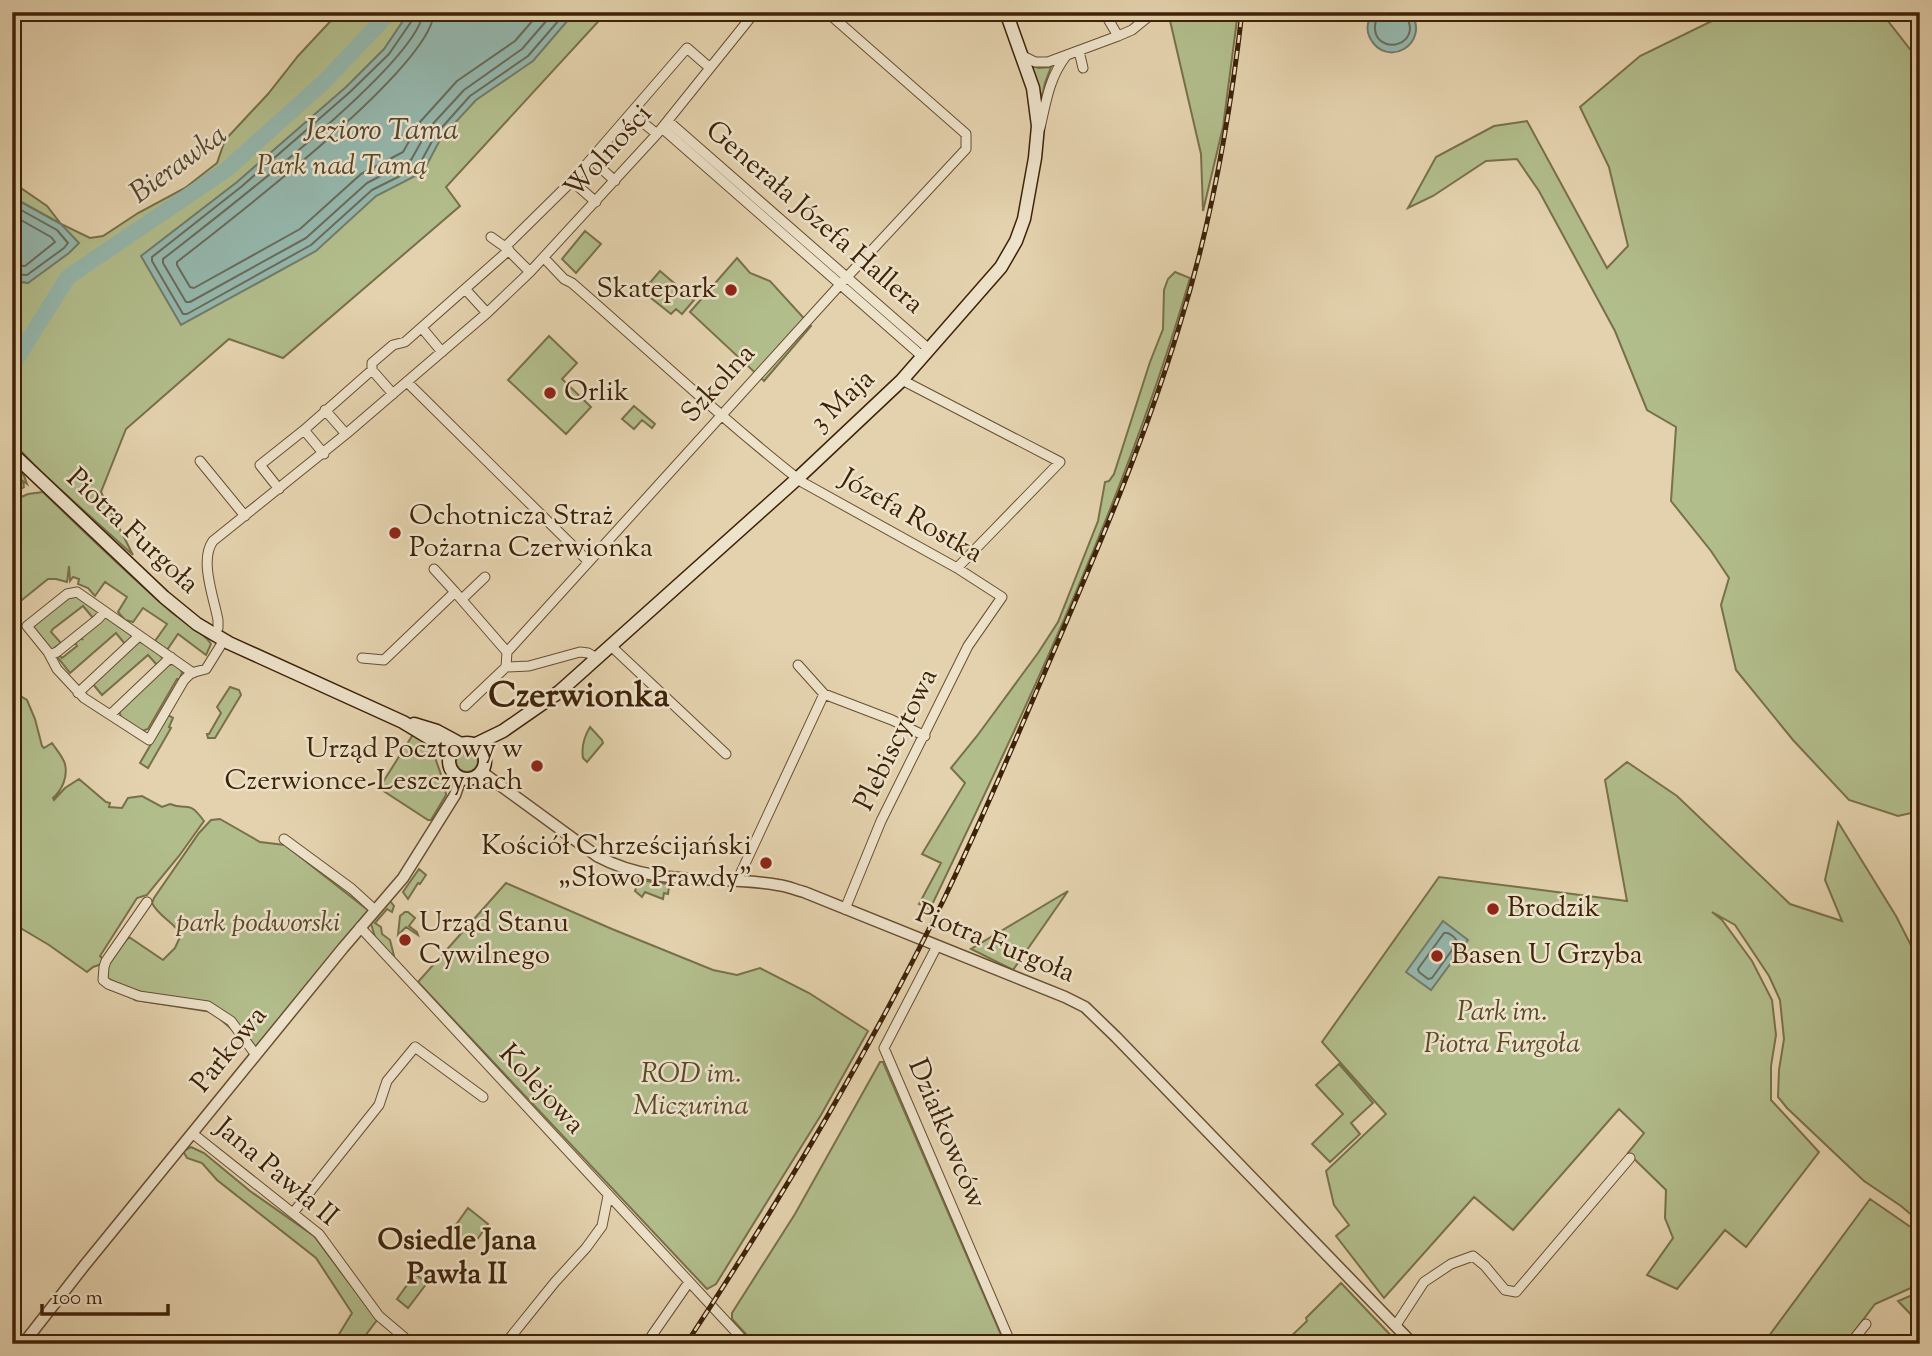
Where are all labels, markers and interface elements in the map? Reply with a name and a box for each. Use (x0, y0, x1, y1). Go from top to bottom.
street label: Wolności (556, 96, 662, 208)
water label: Jezioro Tama (302, 110, 459, 153)
street label: Generała Józefa Hallera (696, 112, 932, 324)
water label: Bierawka (121, 115, 237, 215)
park label: Park nad Tamą (257, 147, 427, 187)
place label: Skatepark (596, 270, 717, 310)
marker: Skatepark (723, 282, 739, 298)
street label: Szkolna (673, 335, 766, 432)
street label: 3 Maja (801, 360, 885, 442)
place label: Orlik (564, 373, 629, 413)
marker: Orlik (542, 385, 558, 401)
street label: Józefa Rostka (830, 459, 990, 574)
street label: Piotra Furgoła (57, 460, 207, 604)
place label: Ochotnicza Straż Pożarna Czerwionka (409, 497, 653, 569)
marker: Ochotnicza Straż Pożarna Czerwionka (387, 525, 403, 541)
street label: Plebiscytowa (845, 662, 949, 818)
district label: Czerwionka (488, 672, 670, 723)
place label: Urząd Pocztowy w Czerwionce-Leszczynach (224, 730, 523, 802)
marker: Urząd Pocztowy w Czerwionce-Leszczynach (529, 758, 545, 774)
place label: Kościół Chrześcijański „Słowo Prawdy” (481, 827, 752, 899)
marker: Kościół Chrześcijański „Słowo Prawdy” (758, 855, 774, 871)
place label: Brodzik (1507, 889, 1600, 929)
street label: Piotra Furgoła (909, 894, 1081, 994)
marker: Brodzik (1485, 901, 1501, 917)
park label: park podworski (176, 904, 340, 944)
place label: Urząd Stanu Cywilnego (419, 904, 569, 976)
marker: Urząd Stanu Cywilnego (397, 932, 413, 948)
place label: Basen U Grzyba (1451, 936, 1643, 976)
marker: Basen U Grzyba (1429, 948, 1445, 964)
park label: Park im. Piotra Furgoła (1424, 993, 1580, 1065)
street label: Parkowa (183, 998, 277, 1102)
street label: Kolejowa (489, 1036, 593, 1144)
street label: Działkowców (896, 1053, 996, 1215)
park label: ROD im. Miczurina (633, 1055, 749, 1127)
street label: Jana Pawła II (204, 1108, 346, 1237)
district label: Osiedle Jana Pawła II (377, 1220, 537, 1297)
scale bar (42, 1272, 168, 1316)
text: 100 m (52, 1284, 103, 1314)

